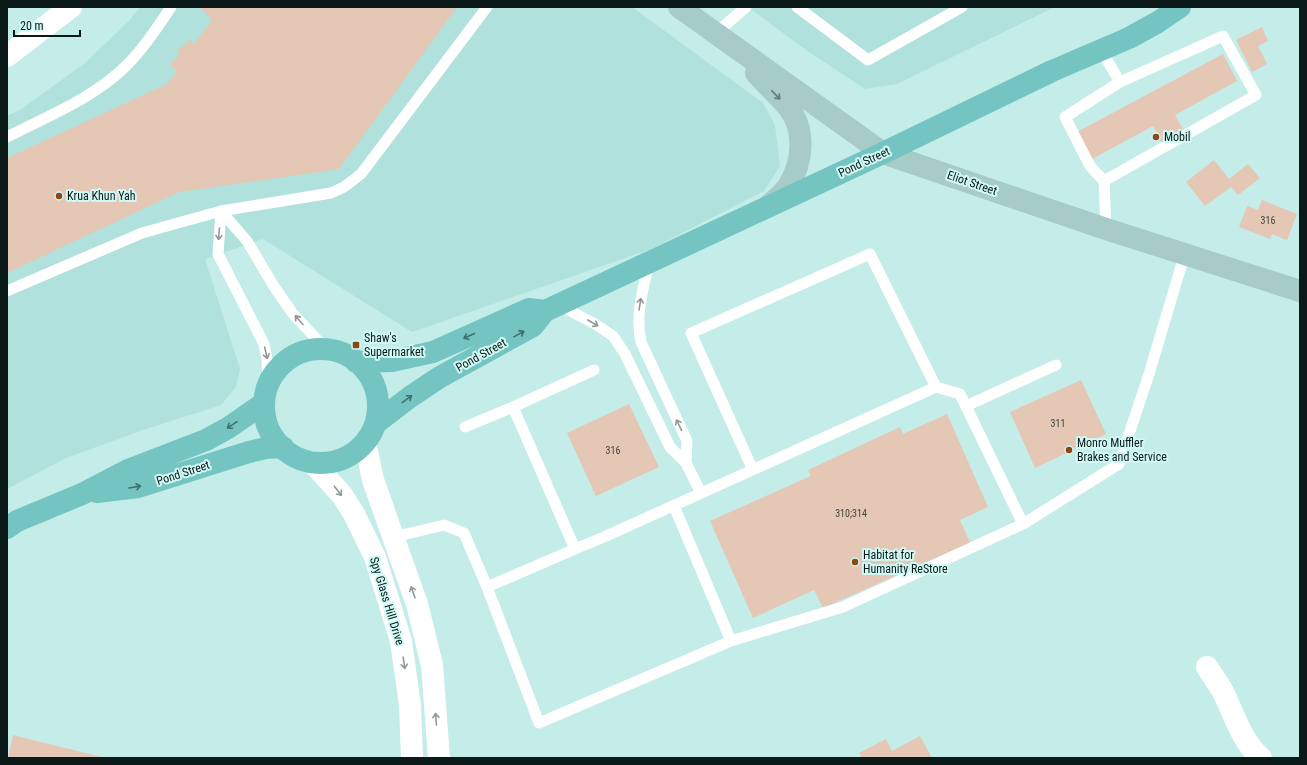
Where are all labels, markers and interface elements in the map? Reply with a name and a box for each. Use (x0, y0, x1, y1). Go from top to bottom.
scale bar (14, 12, 80, 38)
text: 20 m (20, 19, 44, 33)
one-way arrow (772, 90, 781, 101)
place label: Mobil (1164, 130, 1191, 144)
marker: Mobil (1151, 132, 1161, 142)
street label: Pond Street (836, 144, 892, 180)
street label: Eliot Street (945, 168, 999, 198)
place label: Krua Khun Yah (67, 189, 136, 203)
marker: Krua Khun Yah (54, 191, 64, 201)
house number: 316 (1261, 215, 1275, 226)
one-way arrow (216, 227, 223, 240)
one-way arrow (636, 298, 644, 311)
one-way arrow (294, 314, 303, 325)
one-way arrow (587, 319, 599, 327)
one-way arrow (513, 329, 525, 337)
place label: Shaw's Supermarket (364, 331, 425, 359)
one-way arrow (464, 333, 476, 340)
street label: Pond Street (453, 335, 509, 375)
marker: Shaw's Supermarket (351, 340, 361, 350)
one-way arrow (262, 346, 270, 359)
one-way arrow (401, 395, 412, 404)
house number: 311 (1051, 418, 1065, 429)
one-way arrow (675, 420, 683, 432)
one-way arrow (227, 421, 238, 429)
place label: Monro Muffler Brakes and Service (1077, 436, 1167, 464)
house number: 316 (606, 445, 620, 456)
marker: Monro Muffler Brakes and Service (1064, 445, 1074, 455)
street label: Pond Street (155, 458, 212, 488)
one-way arrow (128, 483, 141, 491)
one-way arrow (334, 485, 343, 496)
house number: 310;314 (835, 508, 867, 519)
place label: Habitat for Humanity ReStore (863, 548, 948, 576)
street label: Spy Glass Hill Drive (367, 555, 407, 647)
marker: Habitat for Humanity ReStore (850, 557, 860, 567)
one-way arrow (409, 585, 416, 598)
one-way arrow (400, 656, 408, 669)
one-way arrow (433, 713, 440, 726)

